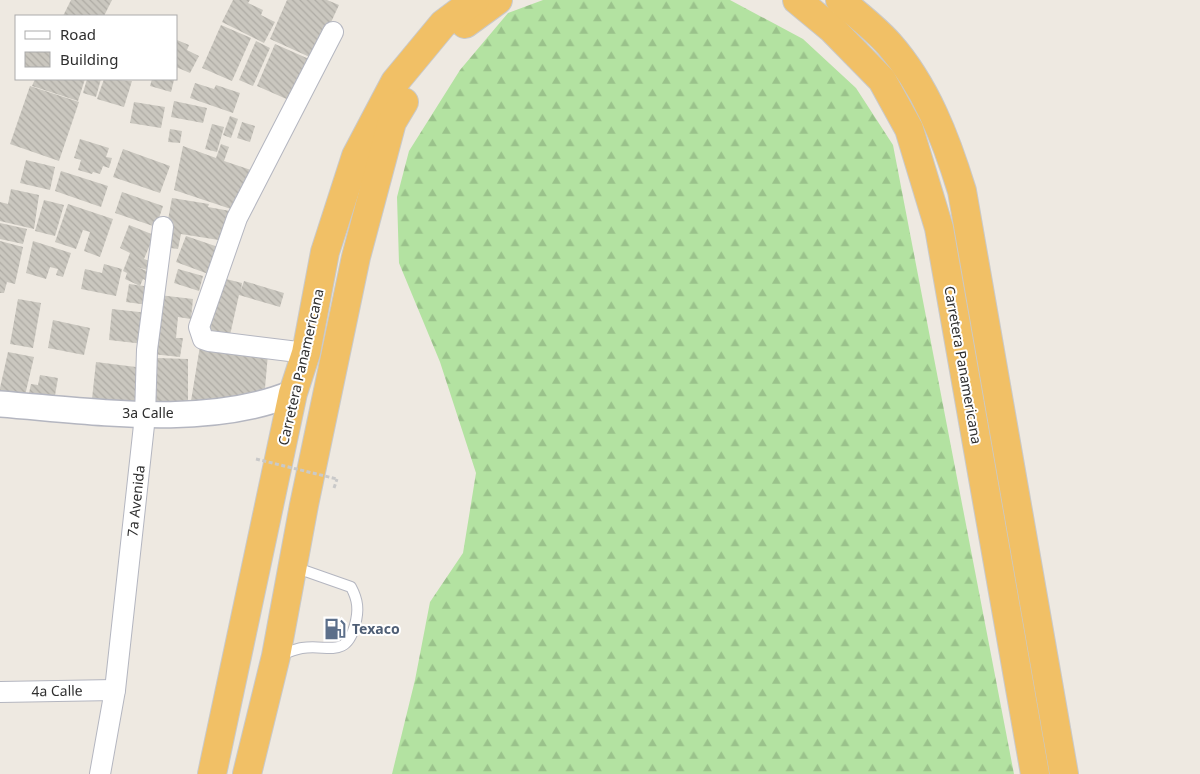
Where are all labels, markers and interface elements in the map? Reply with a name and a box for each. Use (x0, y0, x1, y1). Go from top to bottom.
legend (15, 15, 178, 80)
text: Road (60, 24, 96, 44)
text: Building (60, 49, 118, 69)
street label: Carretera Panamericana (940, 284, 987, 445)
street label: Carretera Panamericana (273, 287, 328, 447)
street label: 3a Calle (122, 403, 174, 422)
street label: 7a Avenida (122, 464, 149, 538)
fuel station icon: Texaco (322, 616, 348, 642)
place label: Texaco (352, 619, 400, 638)
street label: 4a Calle (31, 681, 83, 700)

